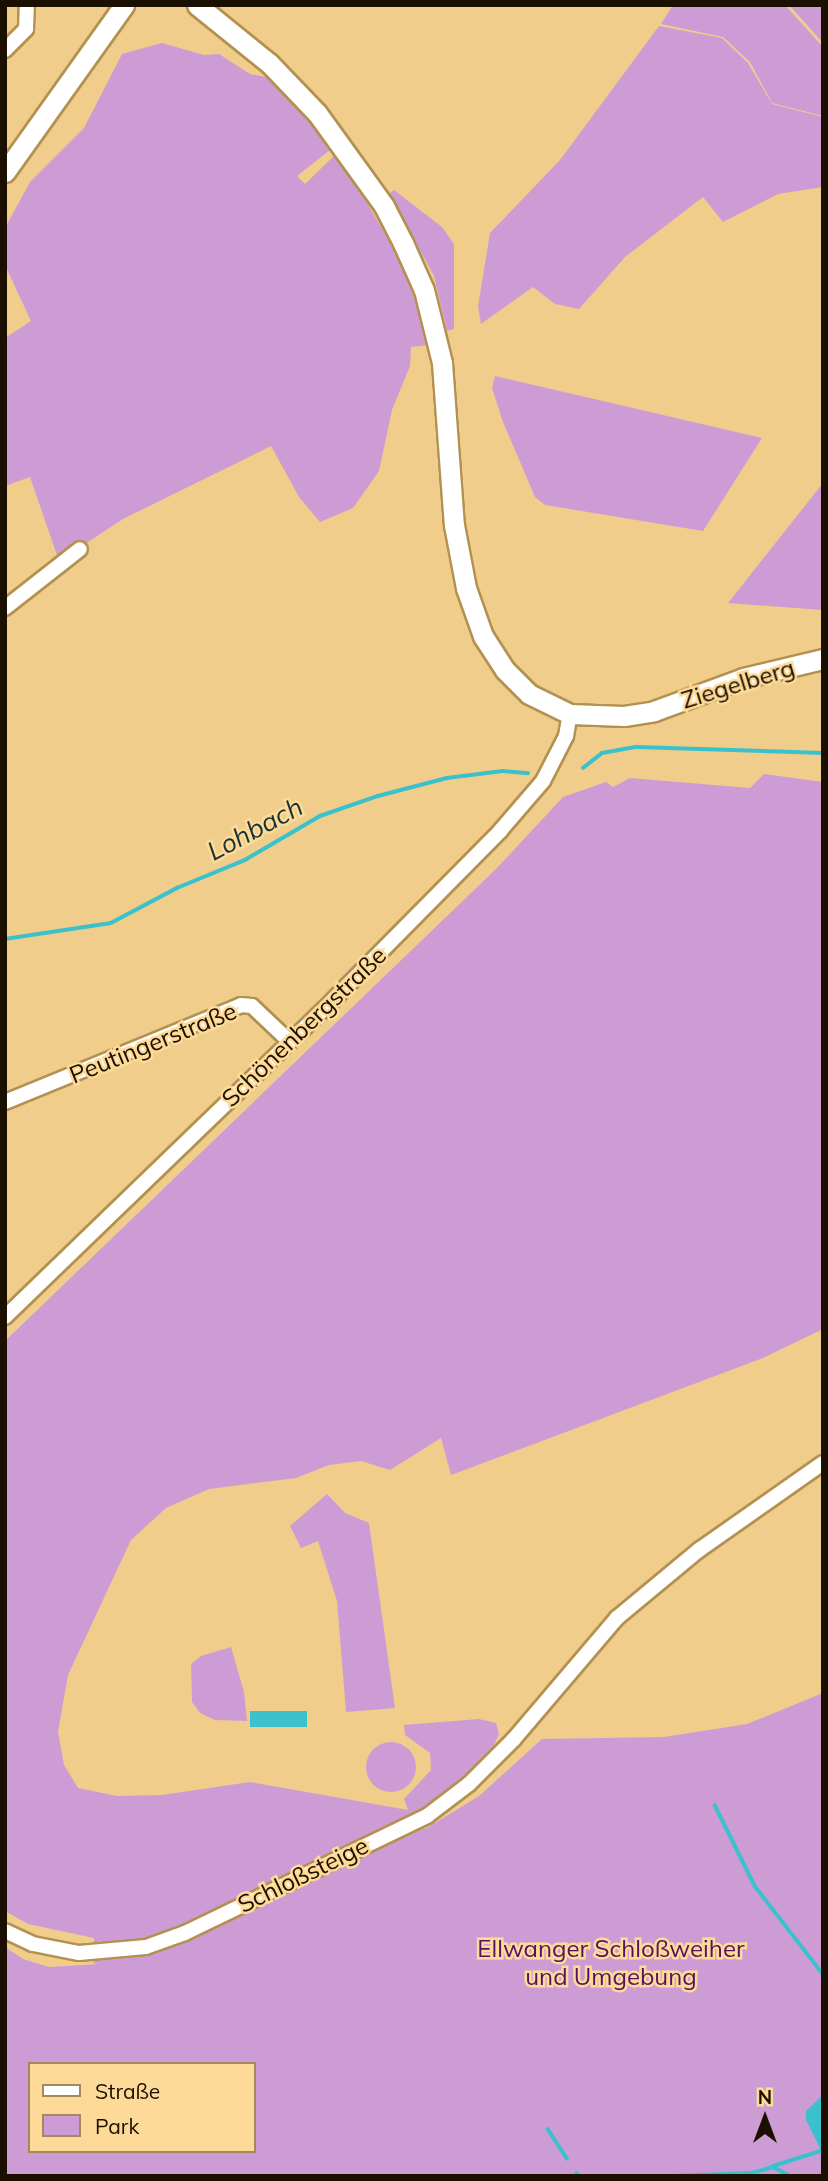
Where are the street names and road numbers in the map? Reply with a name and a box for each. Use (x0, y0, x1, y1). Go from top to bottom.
street label: Ziegelberg (678, 653, 798, 715)
street label: Schönenbergstraße (216, 941, 392, 1113)
street label: Peutingerstraße (65, 996, 241, 1090)
street label: Schloßsteige (233, 1831, 373, 1919)

